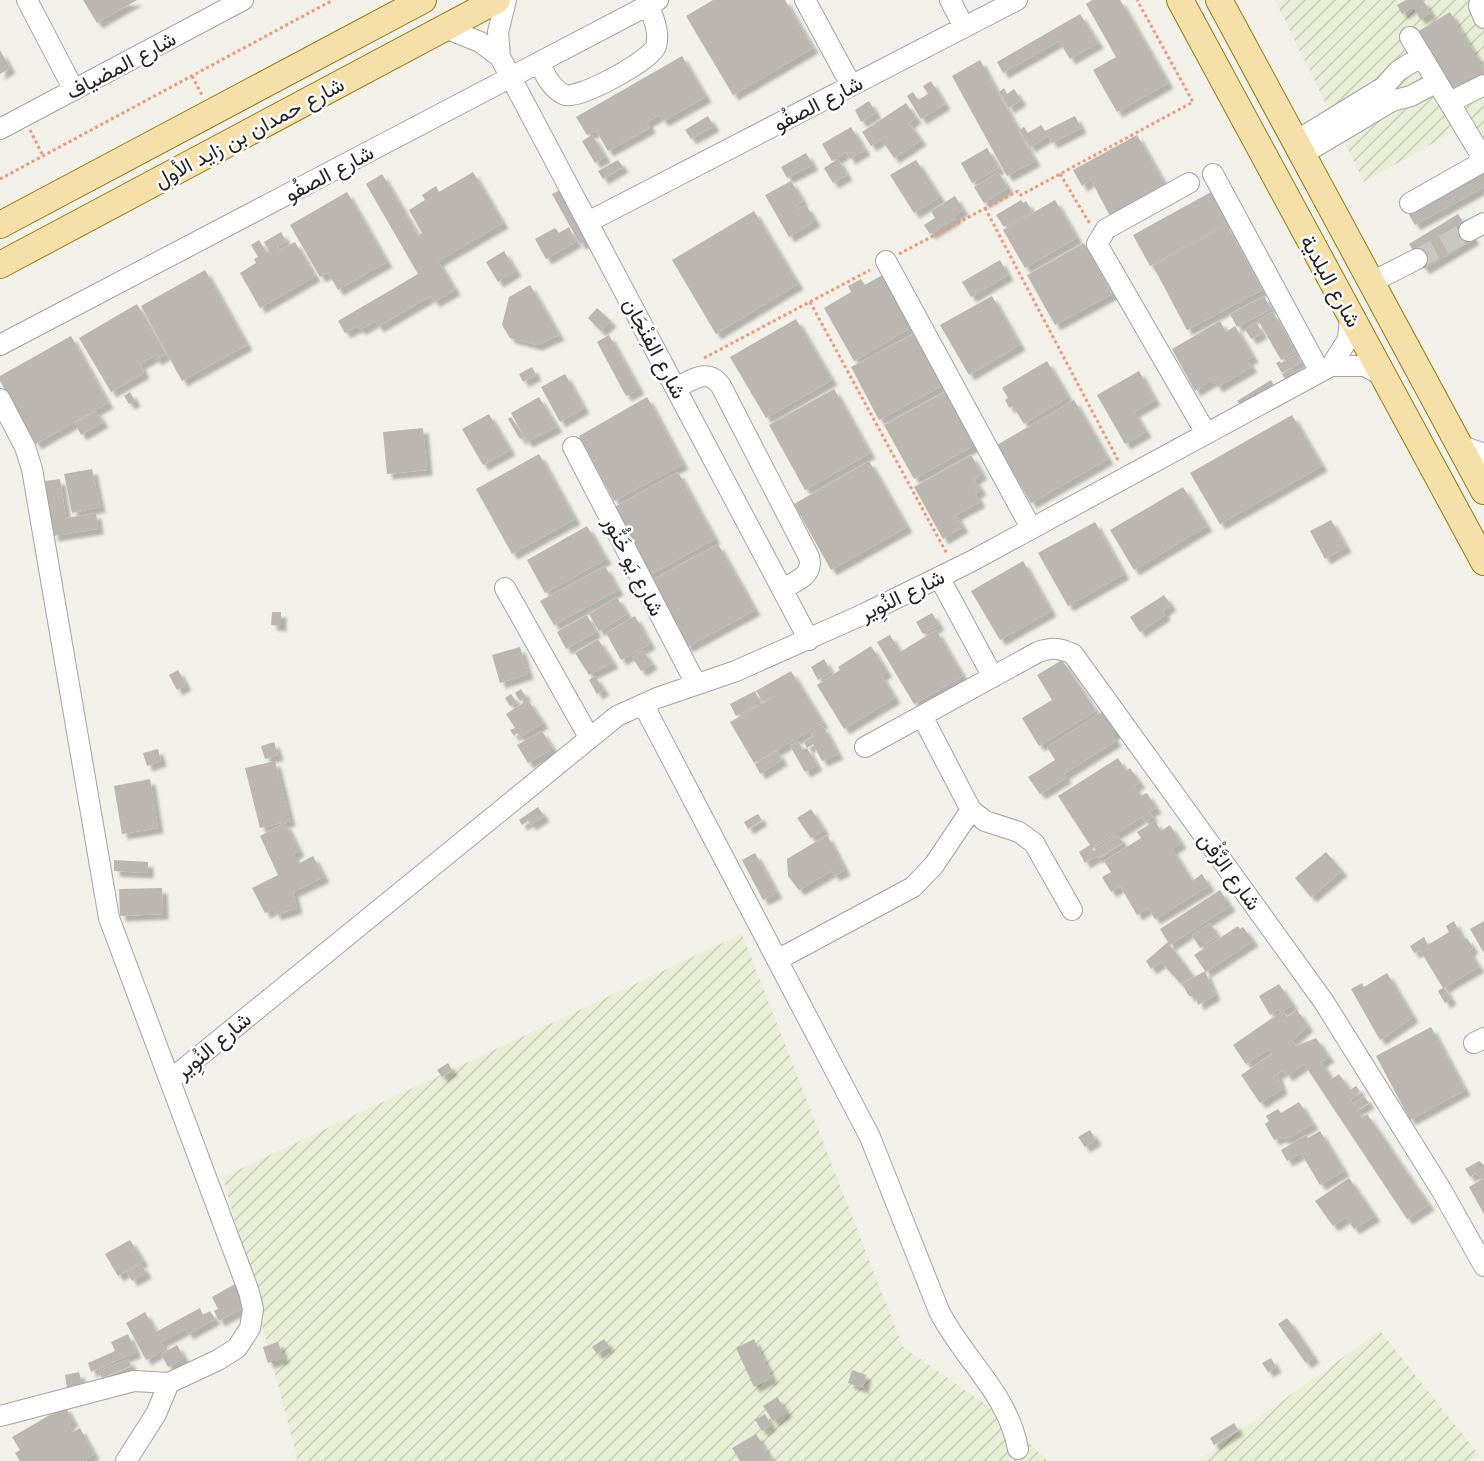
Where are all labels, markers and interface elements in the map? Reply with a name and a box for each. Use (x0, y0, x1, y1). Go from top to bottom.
street label: شارع المضياف (62, 26, 181, 106)
street label: شارع الصفُو (769, 70, 868, 138)
street label: شارع حمدان بن زايد الأول (150, 71, 349, 194)
street label: شارع الصفُو (280, 139, 379, 209)
street label: شارع البلدية (1294, 230, 1367, 332)
street label: شارع الفِنْجَان (616, 293, 692, 404)
street label: شارع يَو خَنُّور (596, 510, 672, 621)
street label: شارع النُوِير (855, 564, 950, 631)
street label: شارع الزَّفْن (1192, 826, 1267, 916)
street label: شارع النُوِير (169, 1006, 259, 1088)

